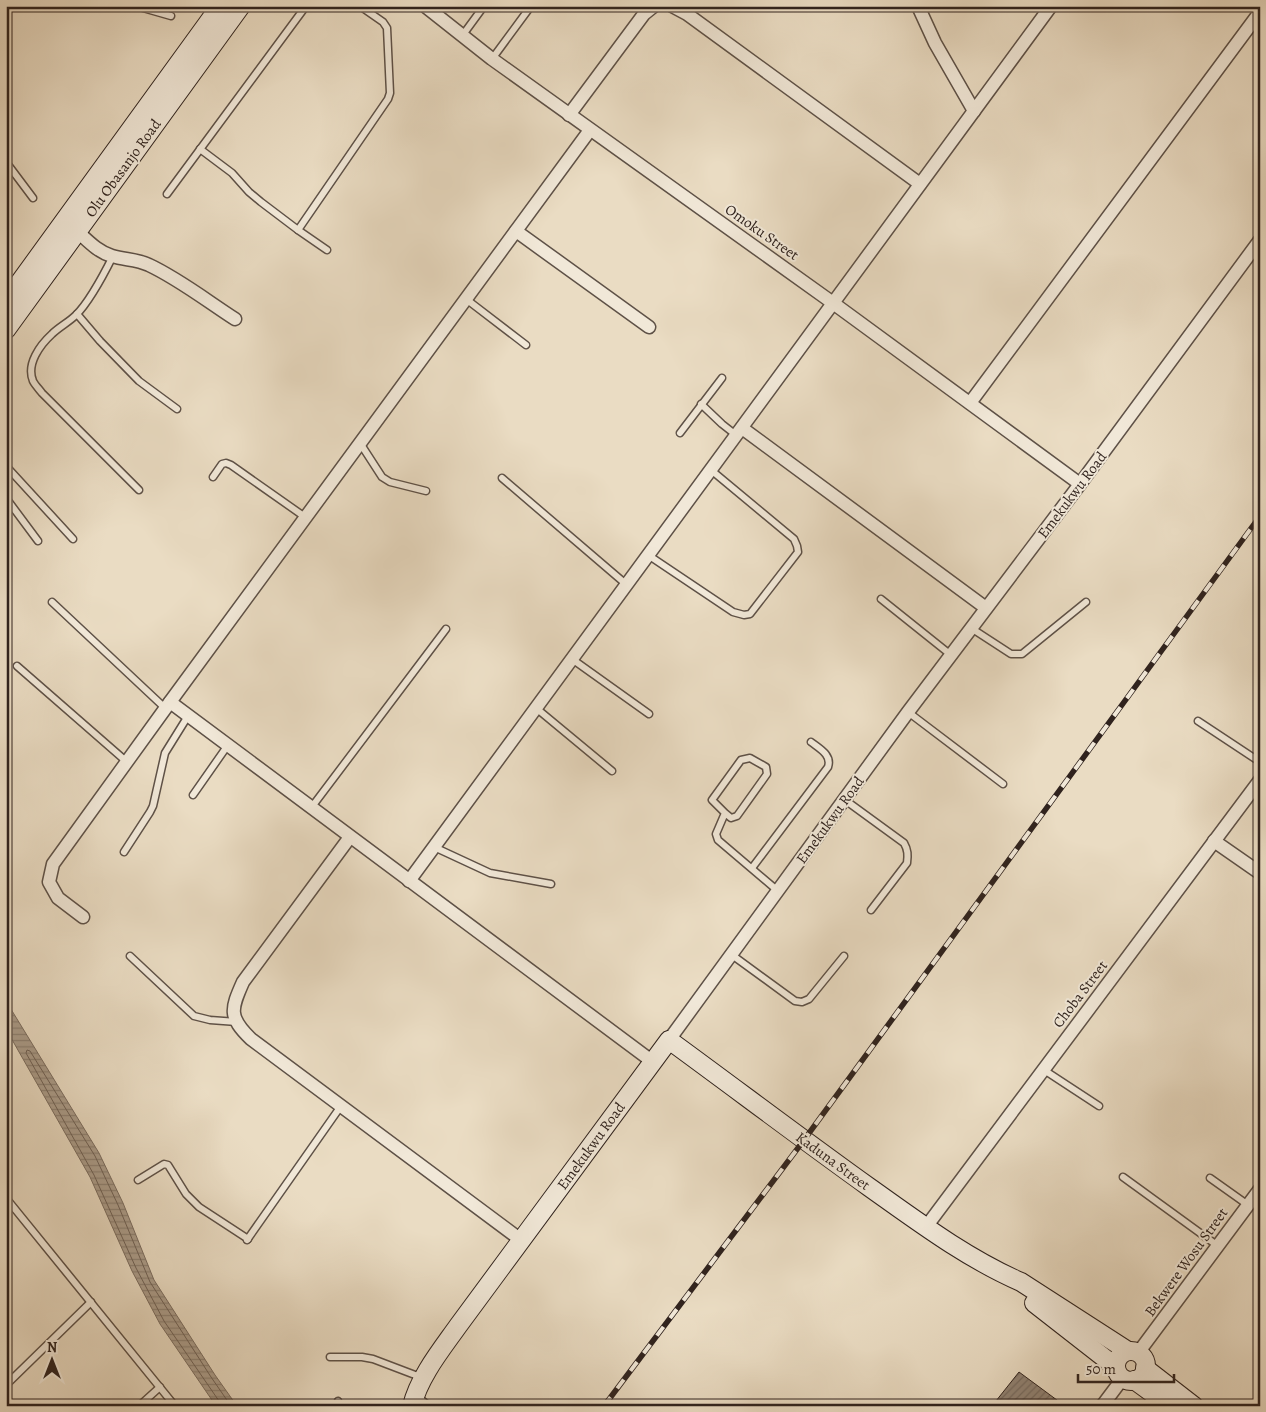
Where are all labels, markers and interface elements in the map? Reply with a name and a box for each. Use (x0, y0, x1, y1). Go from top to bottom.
street label: Olu Obasanjo Road (81, 114, 166, 221)
street label: Omoku Street (721, 199, 803, 265)
street label: Emekukwu Road (1033, 447, 1112, 542)
street label: Emekukwu Road (791, 771, 869, 868)
street label: Choba Street (1048, 956, 1112, 1032)
street label: Emekukwu Road (552, 1097, 630, 1194)
street label: Kaduna Street (792, 1127, 874, 1195)
street label: Bekwere Wosu Street (1140, 1204, 1232, 1320)
north arrow (28, 1334, 78, 1384)
text: N (47, 1338, 57, 1357)
scale bar (1078, 1352, 1175, 1384)
text: 50 m (1086, 1359, 1116, 1379)

